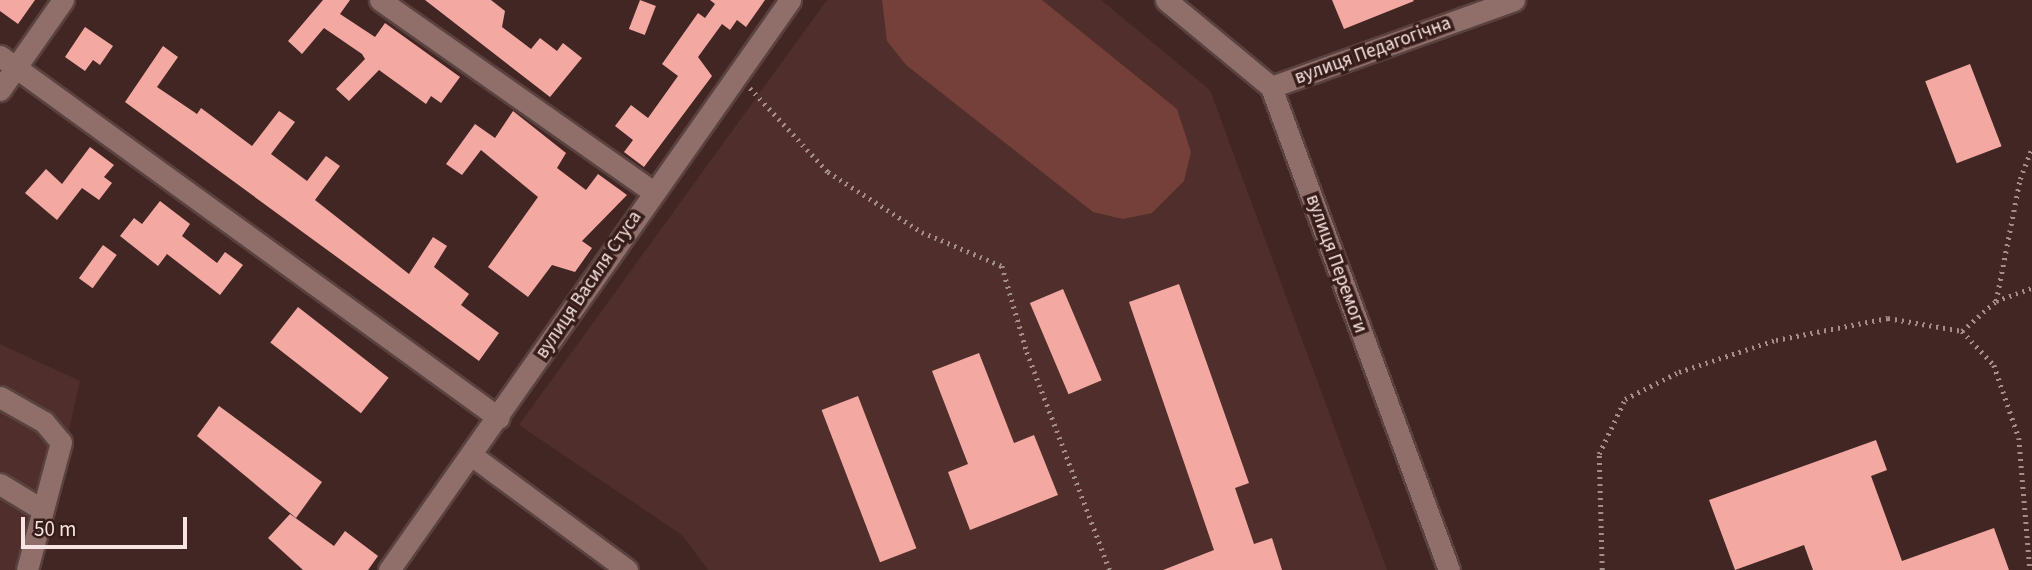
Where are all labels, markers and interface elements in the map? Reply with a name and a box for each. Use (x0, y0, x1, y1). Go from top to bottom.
street label: вулиця Педагогічна (1292, 12, 1454, 90)
street label: вулиця Перемоги (1300, 192, 1372, 336)
street label: вулиця Василя Стуса (531, 207, 647, 363)
scale bar (24, 504, 191, 548)
text: 50 m (34, 514, 76, 544)

